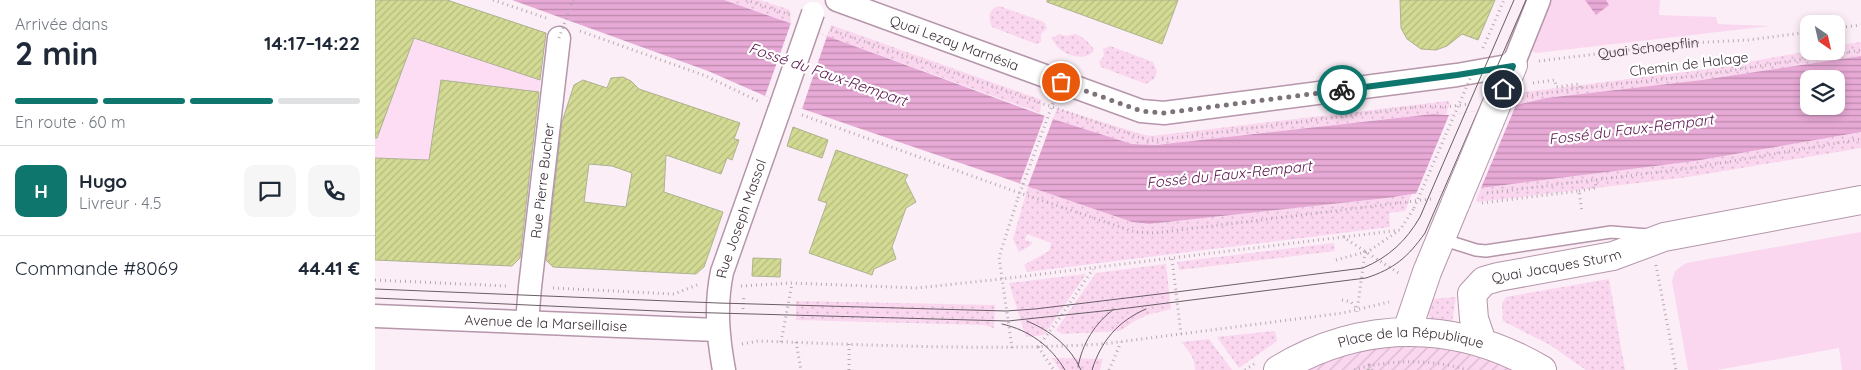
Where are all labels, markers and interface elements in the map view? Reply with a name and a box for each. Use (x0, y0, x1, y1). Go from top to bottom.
street label: Quai Lezay Marnésia (887, 11, 1021, 75)
text: Arrivée dans (15, 14, 108, 34)
north arrow (1800, 15, 1845, 60)
map controls (1800, 15, 1845, 115)
text: 14:17–14:22 (264, 31, 360, 55)
text: 2 min (15, 33, 98, 73)
street label: Quai Schoepflin (1597, 33, 1699, 63)
water label: Fossé du Faux-Rempart (746, 38, 911, 111)
street label: Chemin de Halage (1629, 48, 1749, 80)
pin (1040, 61, 1082, 103)
courier (1317, 65, 1367, 115)
icon: bag (1047, 68, 1075, 96)
pin (1482, 68, 1524, 110)
button: layers (1800, 70, 1845, 115)
icon: home (1489, 75, 1517, 103)
icon: bike (1328, 76, 1356, 104)
water label: Fossé du Faux-Rempart (1548, 109, 1716, 149)
text: En route · 60 m (15, 112, 126, 132)
street label: Rue Pierre Bucher (527, 122, 558, 240)
water label: Fossé du Faux-Rempart (1146, 156, 1314, 192)
street label: Rue Joseph Massol (712, 157, 770, 280)
button: chat (244, 165, 296, 217)
button: phone (308, 165, 360, 217)
text: Hugo (79, 169, 127, 193)
text: H (34, 179, 48, 203)
text: Livreur · 4.5 (79, 193, 161, 213)
street label: Quai Jacques Sturm (1489, 245, 1624, 287)
text: Commande #8069 (15, 256, 178, 280)
text: 44.41 € (298, 256, 360, 280)
street label: Avenue de la Marseillaise (464, 311, 628, 335)
street label: Place de la République (1336, 323, 1486, 352)

